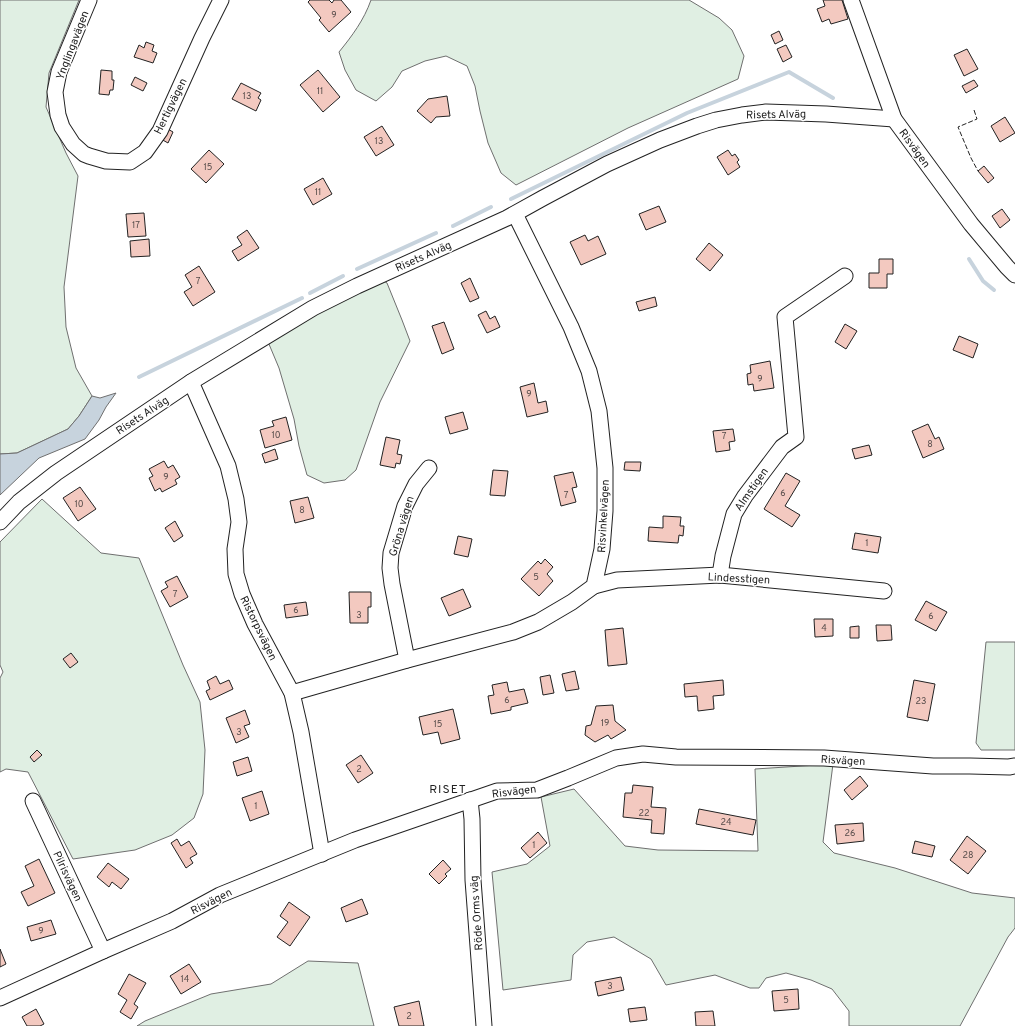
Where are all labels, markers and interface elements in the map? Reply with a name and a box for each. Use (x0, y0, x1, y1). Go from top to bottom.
street label: Ynglingavägen (53, 9, 93, 82)
house number: 9 (331, 10, 337, 21)
street label: Hertigvägen (151, 76, 191, 137)
house number: 11 (317, 86, 323, 97)
house number: 13 (243, 91, 251, 102)
street label: Risets Alväg (746, 107, 806, 123)
street label: Risvägen (895, 126, 933, 171)
house number: 13 (375, 136, 383, 147)
house number: 15 (204, 162, 212, 173)
house number: 11 (315, 187, 321, 198)
house number: 17 (132, 220, 140, 231)
street label: Risets Alväg (393, 238, 454, 276)
house number: 7 (196, 276, 201, 287)
house number: 9 (757, 374, 763, 385)
house number: 9 (526, 389, 532, 400)
street label: Risets Alväg (114, 394, 172, 438)
house number: 10 (271, 430, 281, 441)
house number: 7 (722, 431, 727, 442)
house number: 8 (927, 439, 933, 450)
street label: Almstigen (732, 465, 772, 514)
house number: 9 (163, 472, 169, 483)
street label: Risvinkelvägen (595, 479, 613, 553)
house number: 6 (780, 488, 786, 499)
house number: 7 (564, 490, 569, 501)
street label: Gröna vägen (386, 494, 418, 558)
house number: 10 (74, 499, 84, 510)
house number: 8 (299, 505, 305, 516)
house number: 1 (865, 538, 869, 549)
street label: Lindesstigen (707, 570, 771, 588)
house number: 5 (533, 572, 539, 583)
house number: 7 (173, 589, 178, 600)
street label: Ristorpsvägen (236, 594, 280, 663)
house number: 6 (293, 605, 299, 616)
house number: 3 (356, 610, 362, 621)
house number: 6 (928, 611, 934, 622)
house number: 4 (821, 623, 827, 634)
house number: 6 (504, 695, 510, 706)
house number: 23 (916, 696, 926, 707)
house number: 19 (601, 718, 609, 729)
house number: 15 (434, 719, 442, 730)
house number: 3 (236, 727, 242, 738)
street label: Risvägen (820, 753, 866, 769)
house number: 2 (356, 764, 362, 775)
district label: RISET (429, 782, 467, 798)
street label: Risvägen (491, 782, 537, 802)
house number: 1 (254, 801, 258, 812)
house number: 22 (638, 808, 650, 819)
house number: 24 (720, 817, 732, 828)
house number: 26 (845, 828, 855, 839)
house number: 1 (532, 840, 536, 851)
street label: Pilrisvägen (49, 849, 85, 904)
house number: 28 (962, 850, 974, 861)
street label: Röde Orms väg (467, 875, 487, 951)
street label: Risvägen (188, 886, 235, 918)
house number: 9 (38, 926, 44, 937)
house number: 14 (181, 974, 190, 985)
house number: 3 (607, 981, 613, 992)
house number: 5 (783, 995, 789, 1006)
house number: 2 (406, 1011, 412, 1022)

